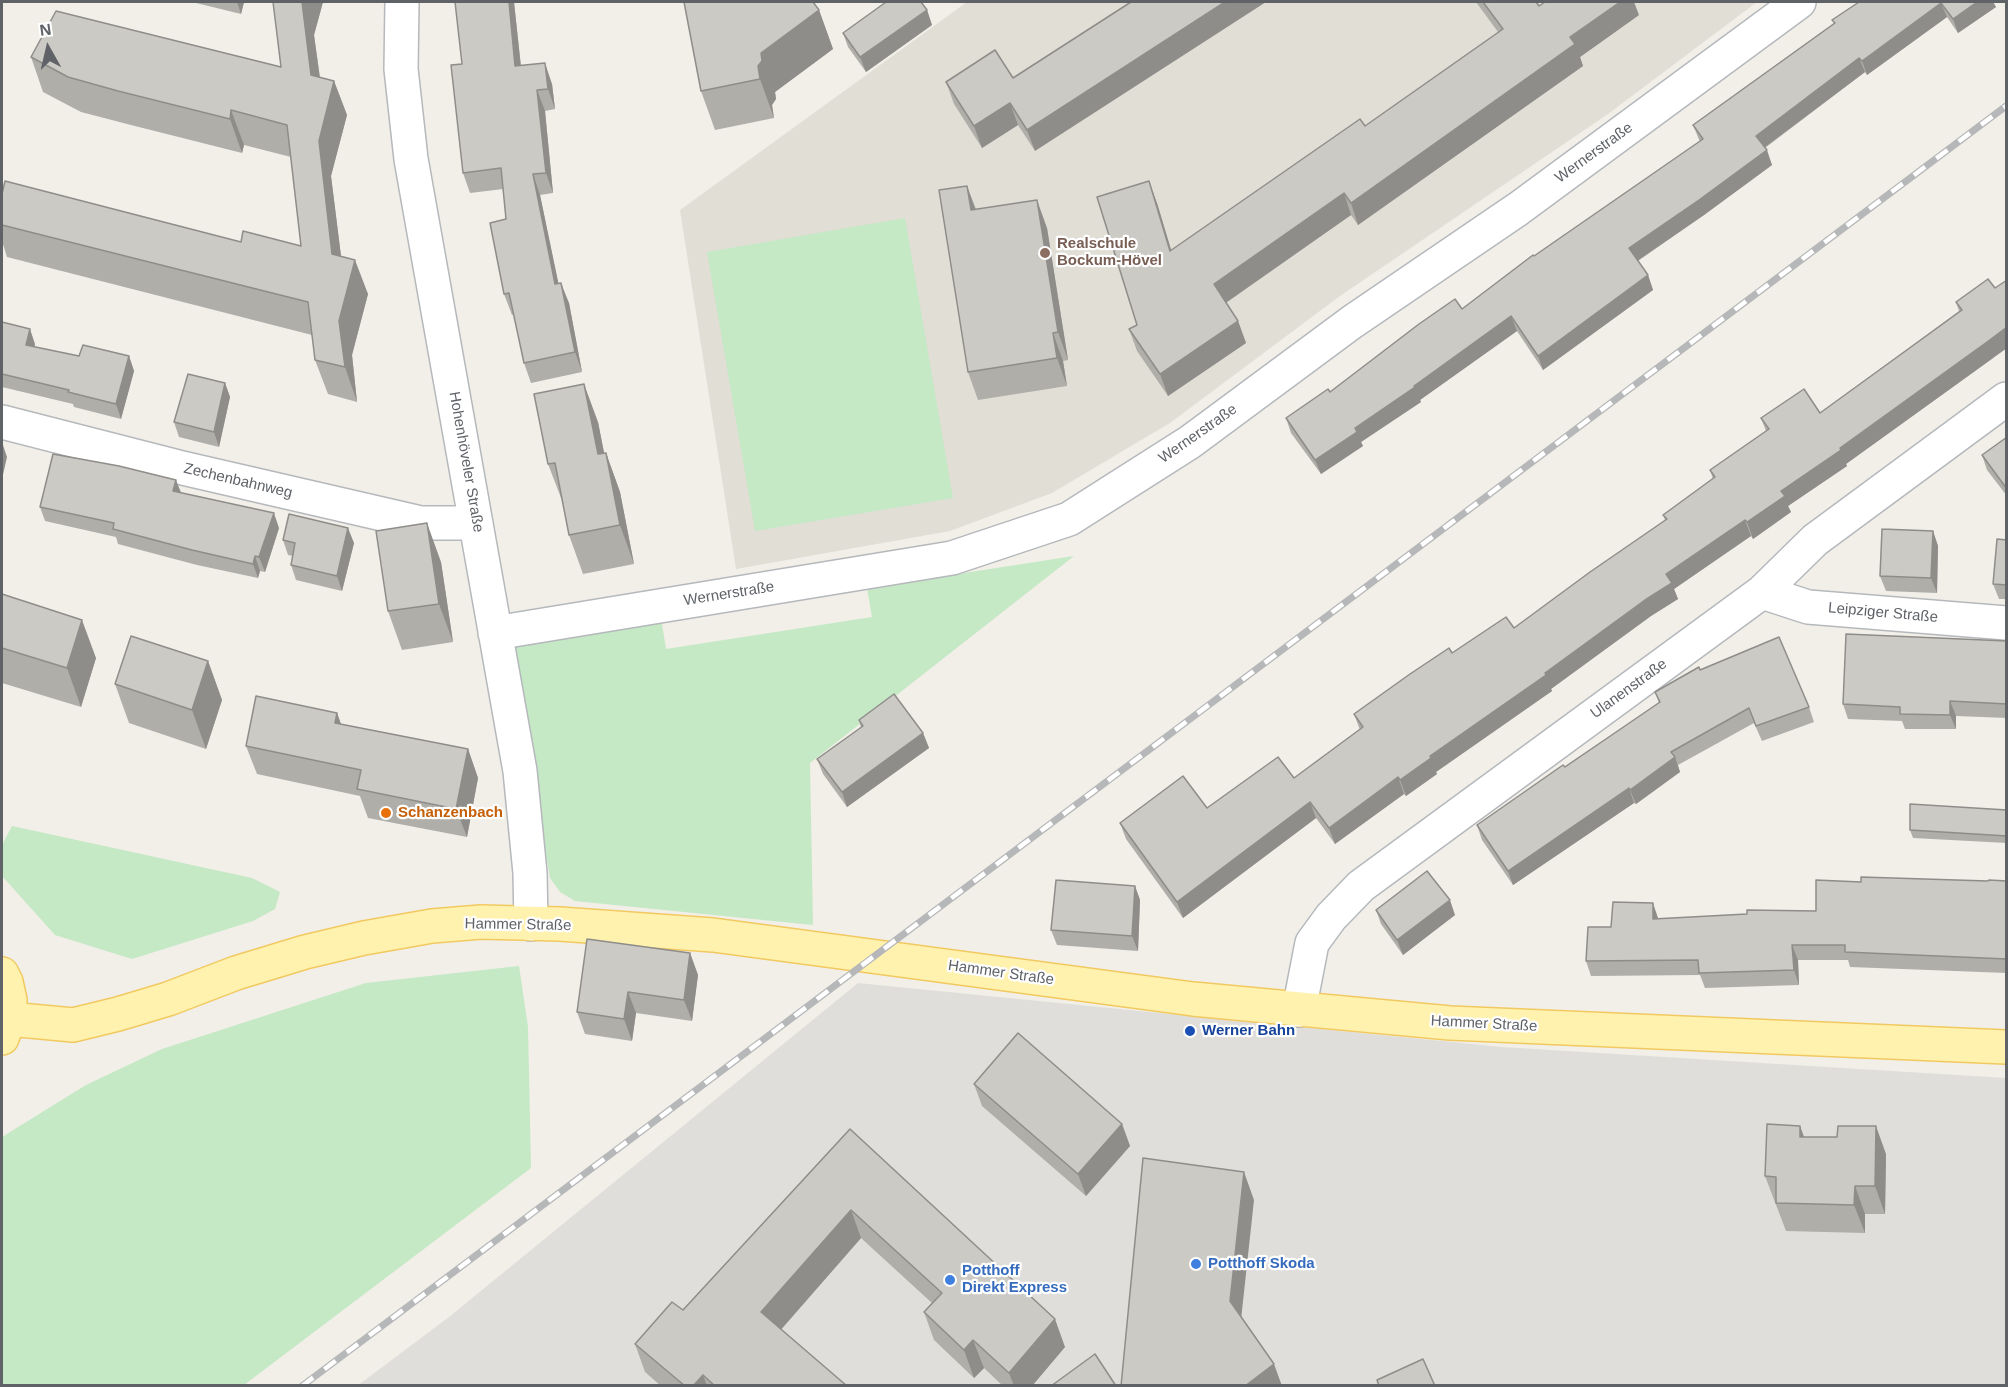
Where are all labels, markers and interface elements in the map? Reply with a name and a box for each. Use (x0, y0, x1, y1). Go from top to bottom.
north arrow (18, 18, 78, 78)
text: N (39, 20, 52, 39)
street label: Wernerstraße (1552, 119, 1636, 187)
place label: Realschule Bockum-Hövel (1057, 235, 1162, 270)
marker: Realschule Bockum-Hövel (1038, 246, 1052, 260)
street label: Hohenhöveler Straße (445, 390, 487, 534)
street label: Wernerstraße (1155, 400, 1241, 468)
street label: Zechenbahnweg (182, 460, 294, 502)
street label: Wernerstraße (682, 578, 776, 610)
street label: Leipziger Straße (1827, 599, 1939, 627)
street label: Ulanenstraße (1587, 655, 1671, 723)
place label: Schanzenbach (398, 804, 503, 822)
marker: Schanzenbach (379, 806, 393, 820)
street label: Hammer Straße (465, 915, 571, 935)
street label: Hammer Straße (947, 957, 1055, 989)
street label: Hammer Straße (1430, 1012, 1538, 1036)
place label: Werner Bahn (1202, 1022, 1295, 1040)
marker: Werner Bahn (1183, 1024, 1197, 1038)
place label: Potthoff Skoda (1208, 1255, 1315, 1273)
marker: Potthoff Skoda (1189, 1257, 1203, 1271)
place label: Potthoff Direkt Express (962, 1262, 1067, 1297)
marker: Potthoff Direkt Express (943, 1273, 957, 1287)

